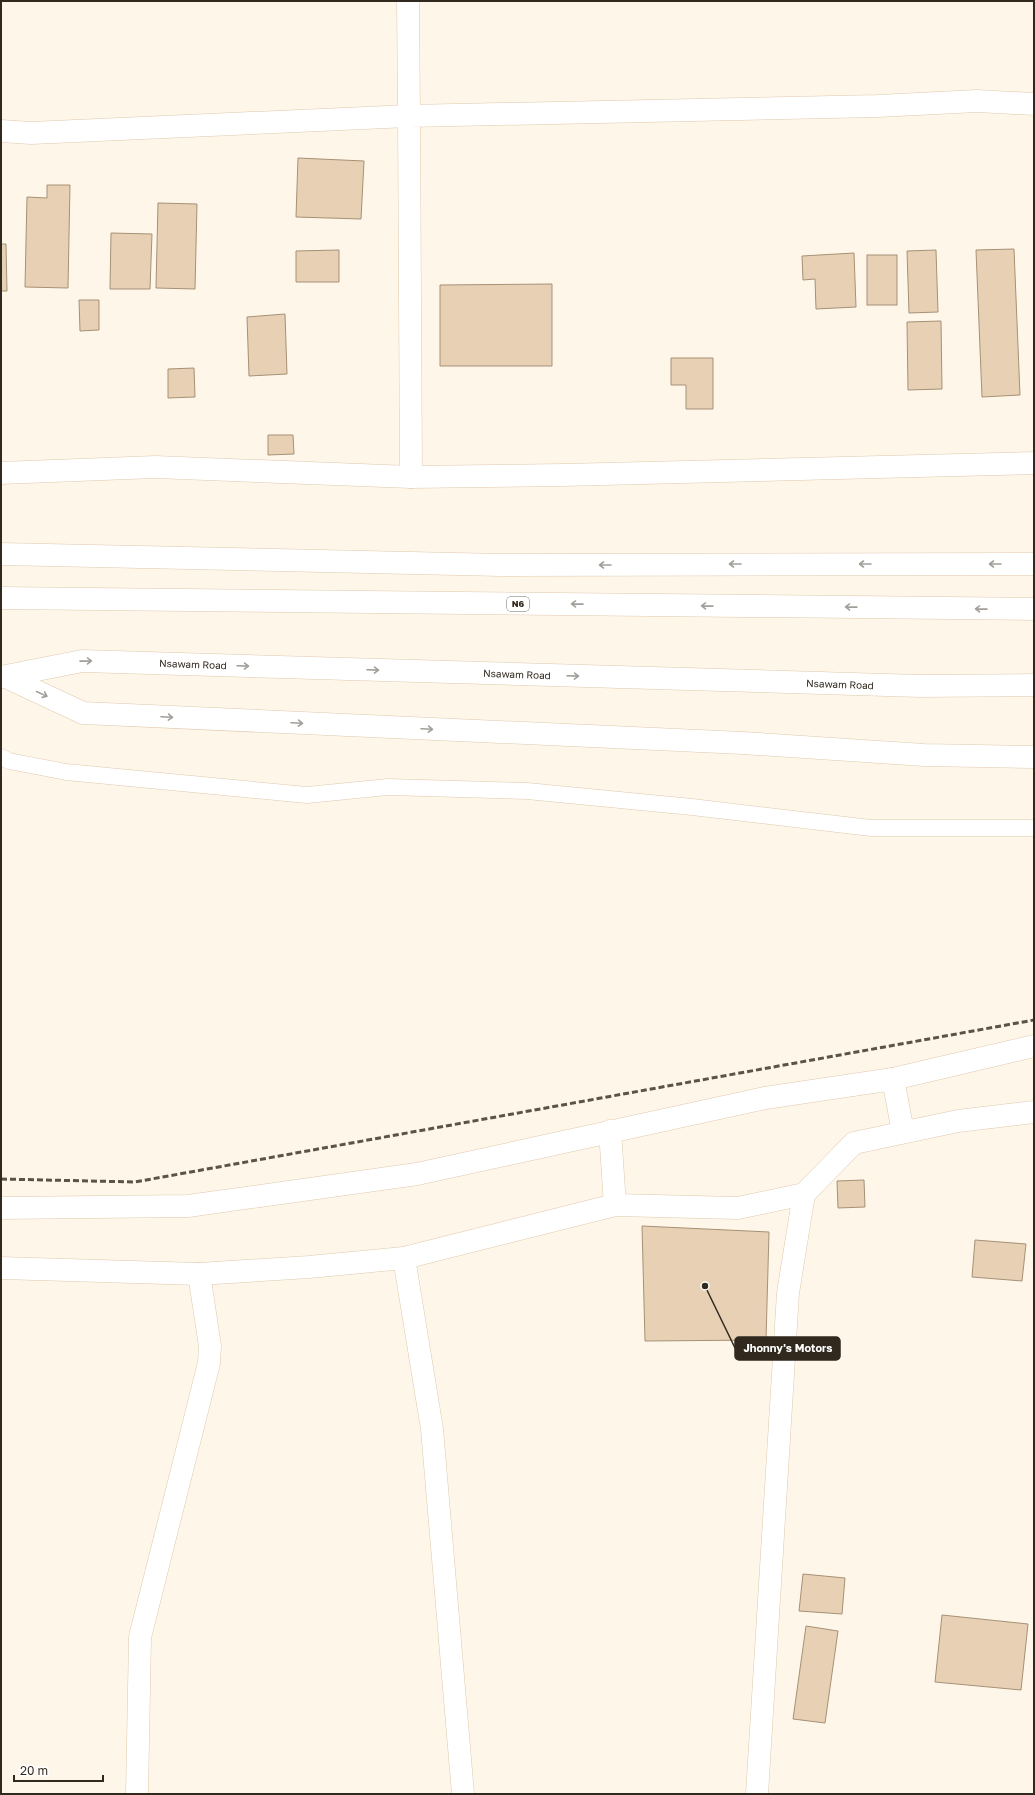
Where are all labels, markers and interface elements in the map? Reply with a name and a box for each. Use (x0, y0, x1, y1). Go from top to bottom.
one-way arrow (729, 560, 742, 568)
one-way arrow (859, 560, 872, 568)
one-way arrow (989, 560, 1002, 568)
one-way arrow (599, 561, 612, 569)
road number: N6 (507, 597, 529, 611)
one-way arrow (571, 600, 584, 608)
one-way arrow (701, 602, 714, 610)
one-way arrow (845, 603, 858, 611)
one-way arrow (975, 605, 988, 613)
street label: Nsawam Road (159, 657, 227, 671)
one-way arrow (79, 658, 92, 665)
one-way arrow (237, 662, 250, 670)
one-way arrow (366, 666, 379, 673)
street label: Nsawam Road (483, 667, 551, 681)
one-way arrow (566, 672, 579, 679)
street label: Nsawam Road (806, 677, 874, 691)
one-way arrow (35, 691, 47, 698)
one-way arrow (160, 713, 173, 721)
one-way arrow (290, 719, 303, 727)
one-way arrow (420, 725, 433, 732)
callout: Jhonny's Motors (735, 1337, 840, 1360)
text: Jhonny's Motors (744, 1341, 832, 1354)
scale bar (14, 1757, 103, 1783)
text: 20 m (20, 1763, 48, 1778)

